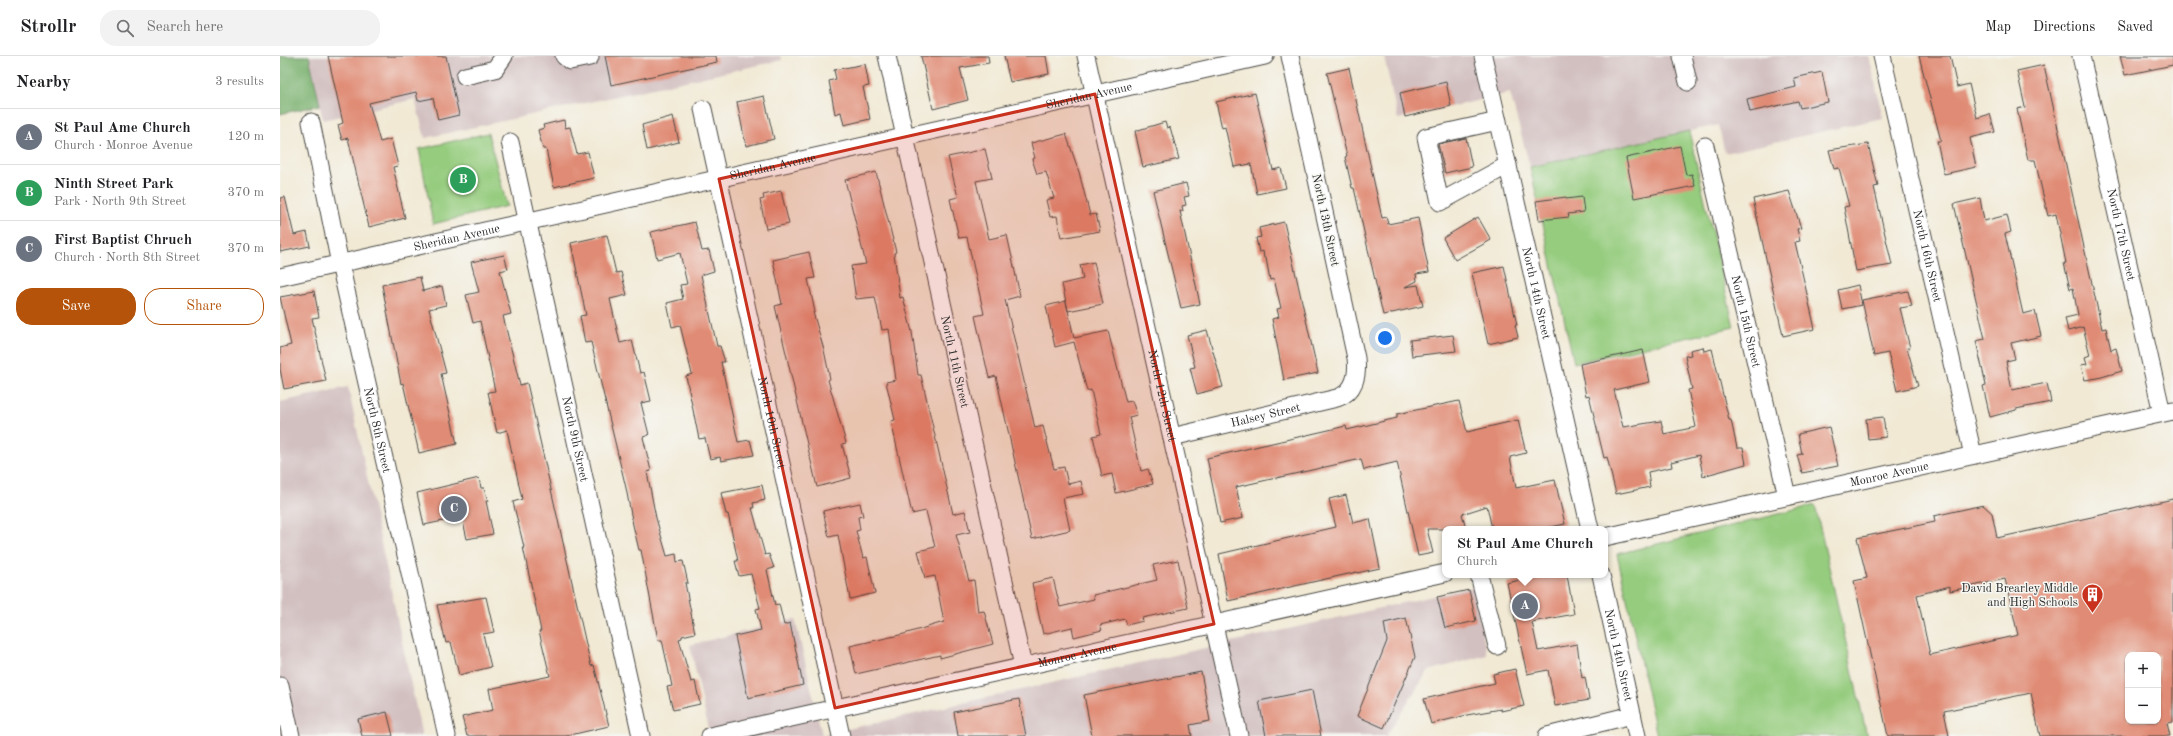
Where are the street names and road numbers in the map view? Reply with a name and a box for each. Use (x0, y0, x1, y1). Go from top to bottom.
street label: Sheridan Avenue (1045, 81, 1134, 112)
street label: Sheridan Avenue (729, 152, 818, 183)
street label: North 13th Street (1309, 173, 1341, 267)
street label: North 17th Street (2104, 187, 2137, 282)
street label: North 16th Street (1910, 209, 1943, 303)
street label: Sheridan Avenue (413, 223, 501, 254)
street label: North 14th Street (1519, 246, 1552, 340)
street label: North 15th Street (1729, 274, 1762, 369)
street label: North 11th Street (938, 314, 970, 409)
street label: North 12th Street (1145, 349, 1178, 443)
street label: North 10th Street (755, 375, 787, 470)
street label: North 8th Street (361, 386, 392, 474)
street label: North 9th Street (559, 395, 590, 483)
street label: Halsey Street (1230, 402, 1302, 430)
street label: Monroe Avenue (1849, 460, 1930, 490)
street label: North 14th Street (1602, 608, 1634, 702)
street label: Monroe Avenue (1037, 641, 1118, 670)

